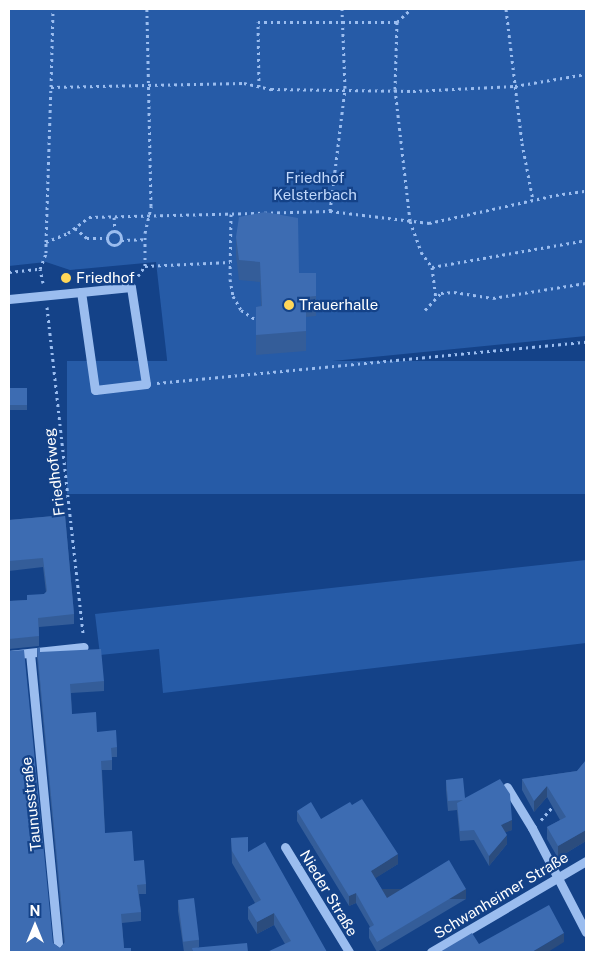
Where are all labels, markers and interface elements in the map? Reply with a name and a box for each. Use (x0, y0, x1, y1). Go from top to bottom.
park label: Friedhof Kelsterbach (273, 168, 357, 203)
place label: Friedhof (76, 269, 135, 287)
marker: Friedhof (60, 272, 72, 284)
place label: Trauerhalle (299, 296, 378, 314)
marker: Trauerhalle (283, 299, 295, 311)
street label: Friedhofweg (40, 427, 68, 517)
street label: Taunusstraße (17, 756, 45, 852)
street label: Nieder Straße (296, 847, 362, 939)
street label: Schwanheimer Straße (430, 848, 572, 942)
north arrow (10, 901, 60, 951)
text: N (30, 903, 40, 919)

